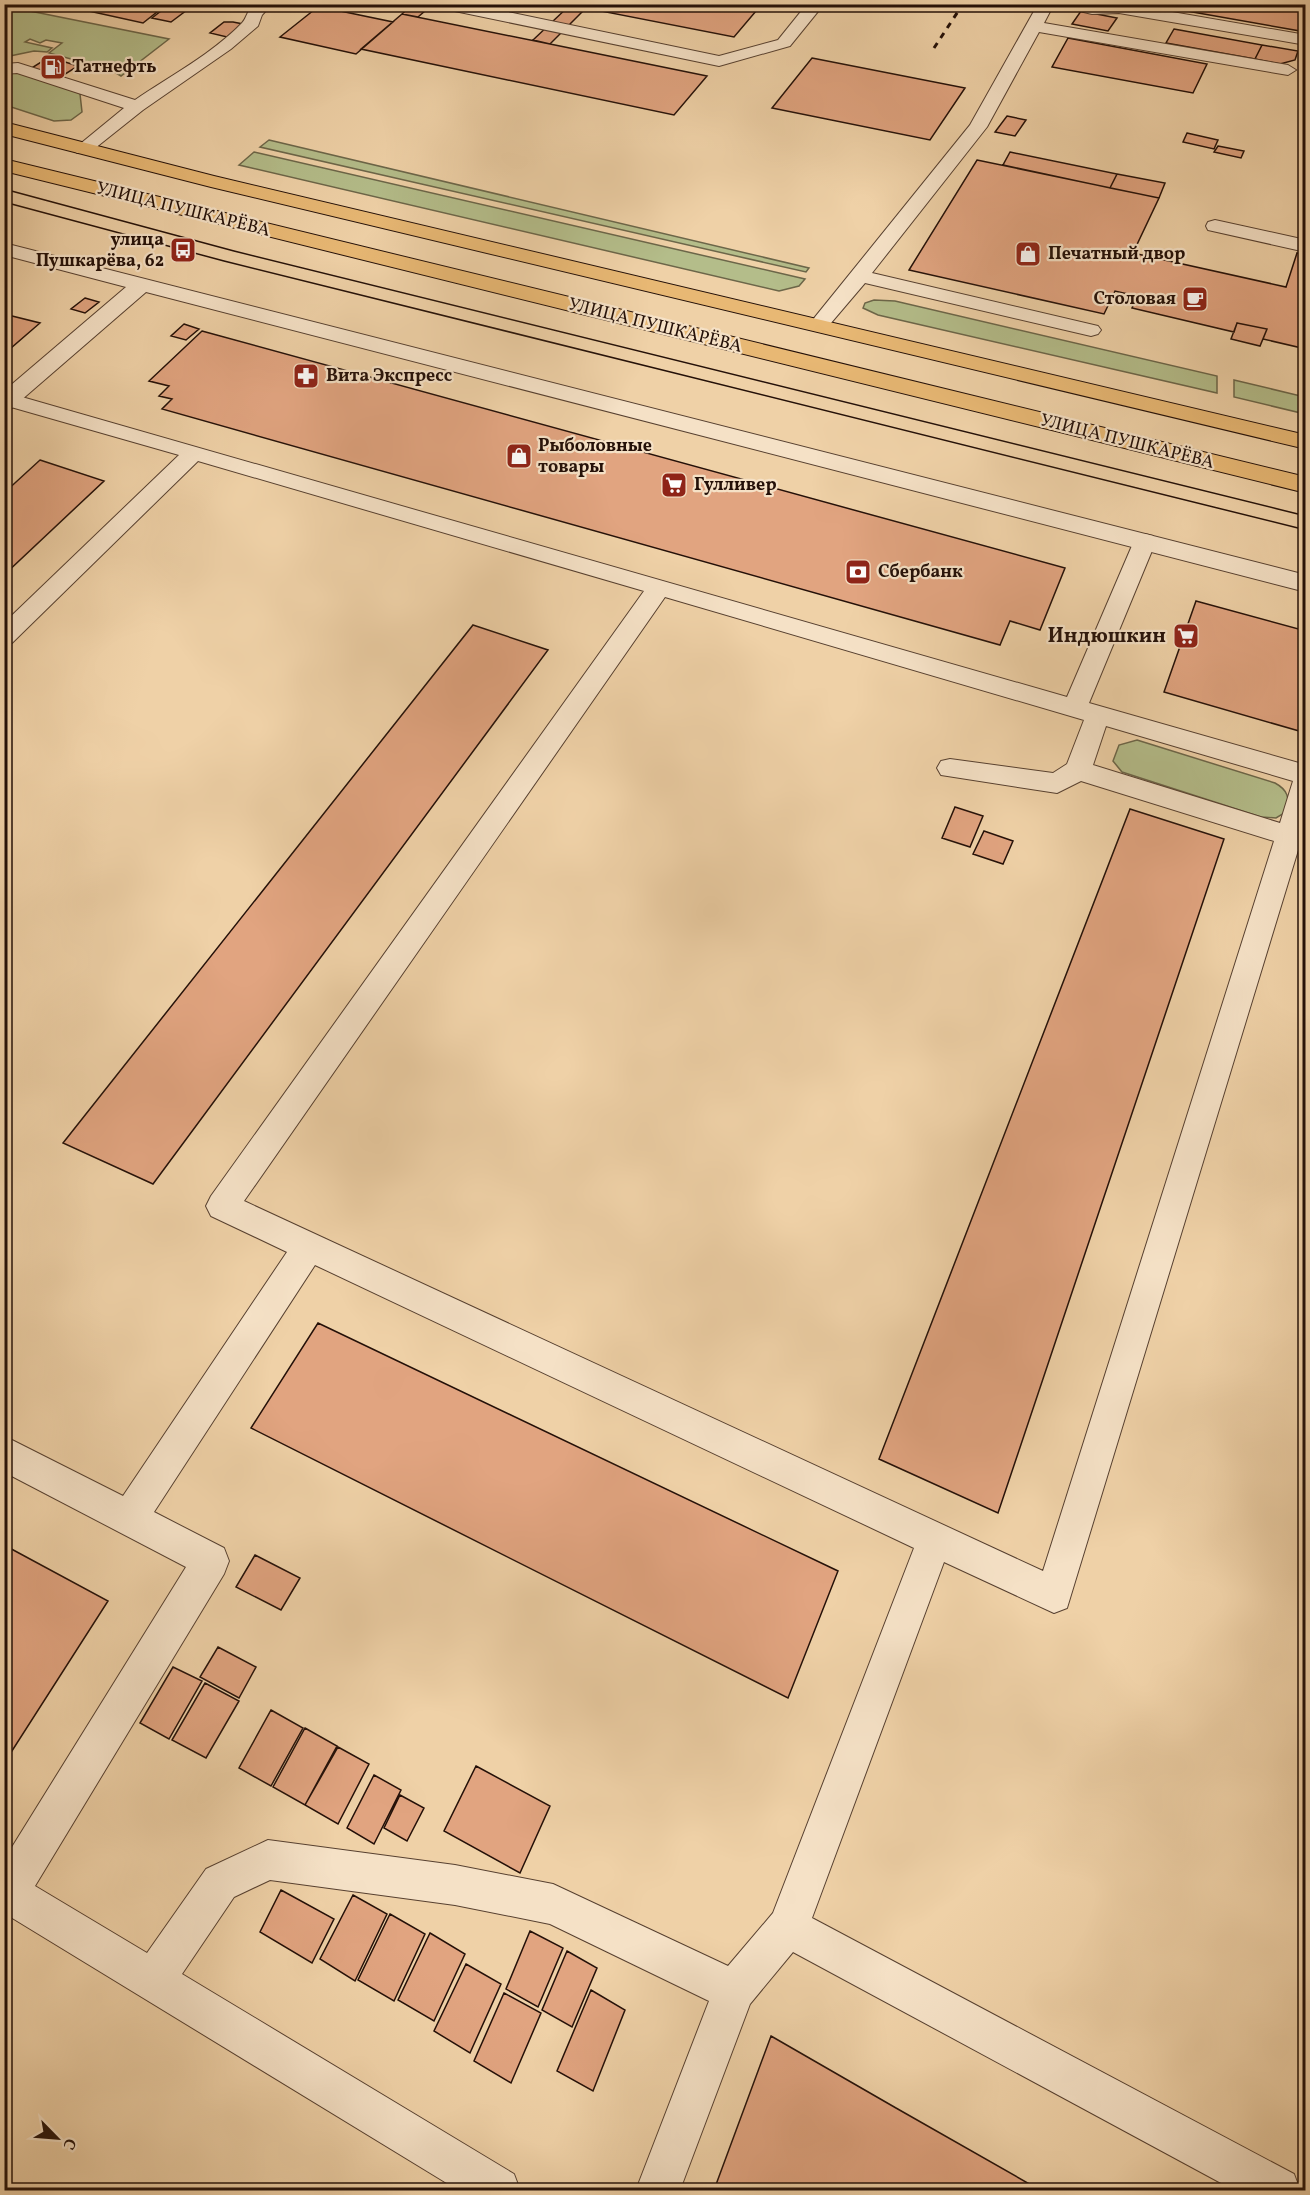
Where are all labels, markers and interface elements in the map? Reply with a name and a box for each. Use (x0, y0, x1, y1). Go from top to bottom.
fuel station icon: Татнефть (38, 52, 68, 82)
place label: Татнефть (72, 55, 157, 80)
street label: УЛИЦА ПУШКАРЁВА (93, 176, 273, 244)
place label: улица Пушкарёва, 62 (36, 228, 164, 274)
bus stop icon: улица Пушкарёва, 62 (168, 235, 198, 265)
shop icon: Печатный двор (1013, 239, 1043, 269)
place label: Печатный двор (1048, 242, 1185, 267)
cafe icon: Столовая (1180, 284, 1210, 314)
place label: Столовая (1094, 287, 1176, 312)
street label: УЛИЦА ПУШКАРЁВА (565, 292, 745, 360)
pharmacy icon: Вита Экспресс (291, 361, 321, 391)
place label: Вита Экспресс (326, 364, 452, 389)
street label: УЛИЦА ПУШКАРЁВА (1037, 408, 1217, 476)
place label: Рыболовные товары (538, 434, 652, 480)
shop icon: Рыболовные товары (504, 441, 534, 471)
supermarket icon: Гулливер (659, 470, 689, 500)
place label: Гулливер (694, 473, 777, 498)
bank icon: Сбербанк (843, 557, 873, 587)
place label: Сбербанк (878, 560, 963, 585)
supermarket icon: Индюшкин (1171, 621, 1201, 651)
place label: Индюшкин (1047, 622, 1166, 651)
north arrow (27, 2108, 87, 2168)
text: С (57, 2134, 81, 2153)

